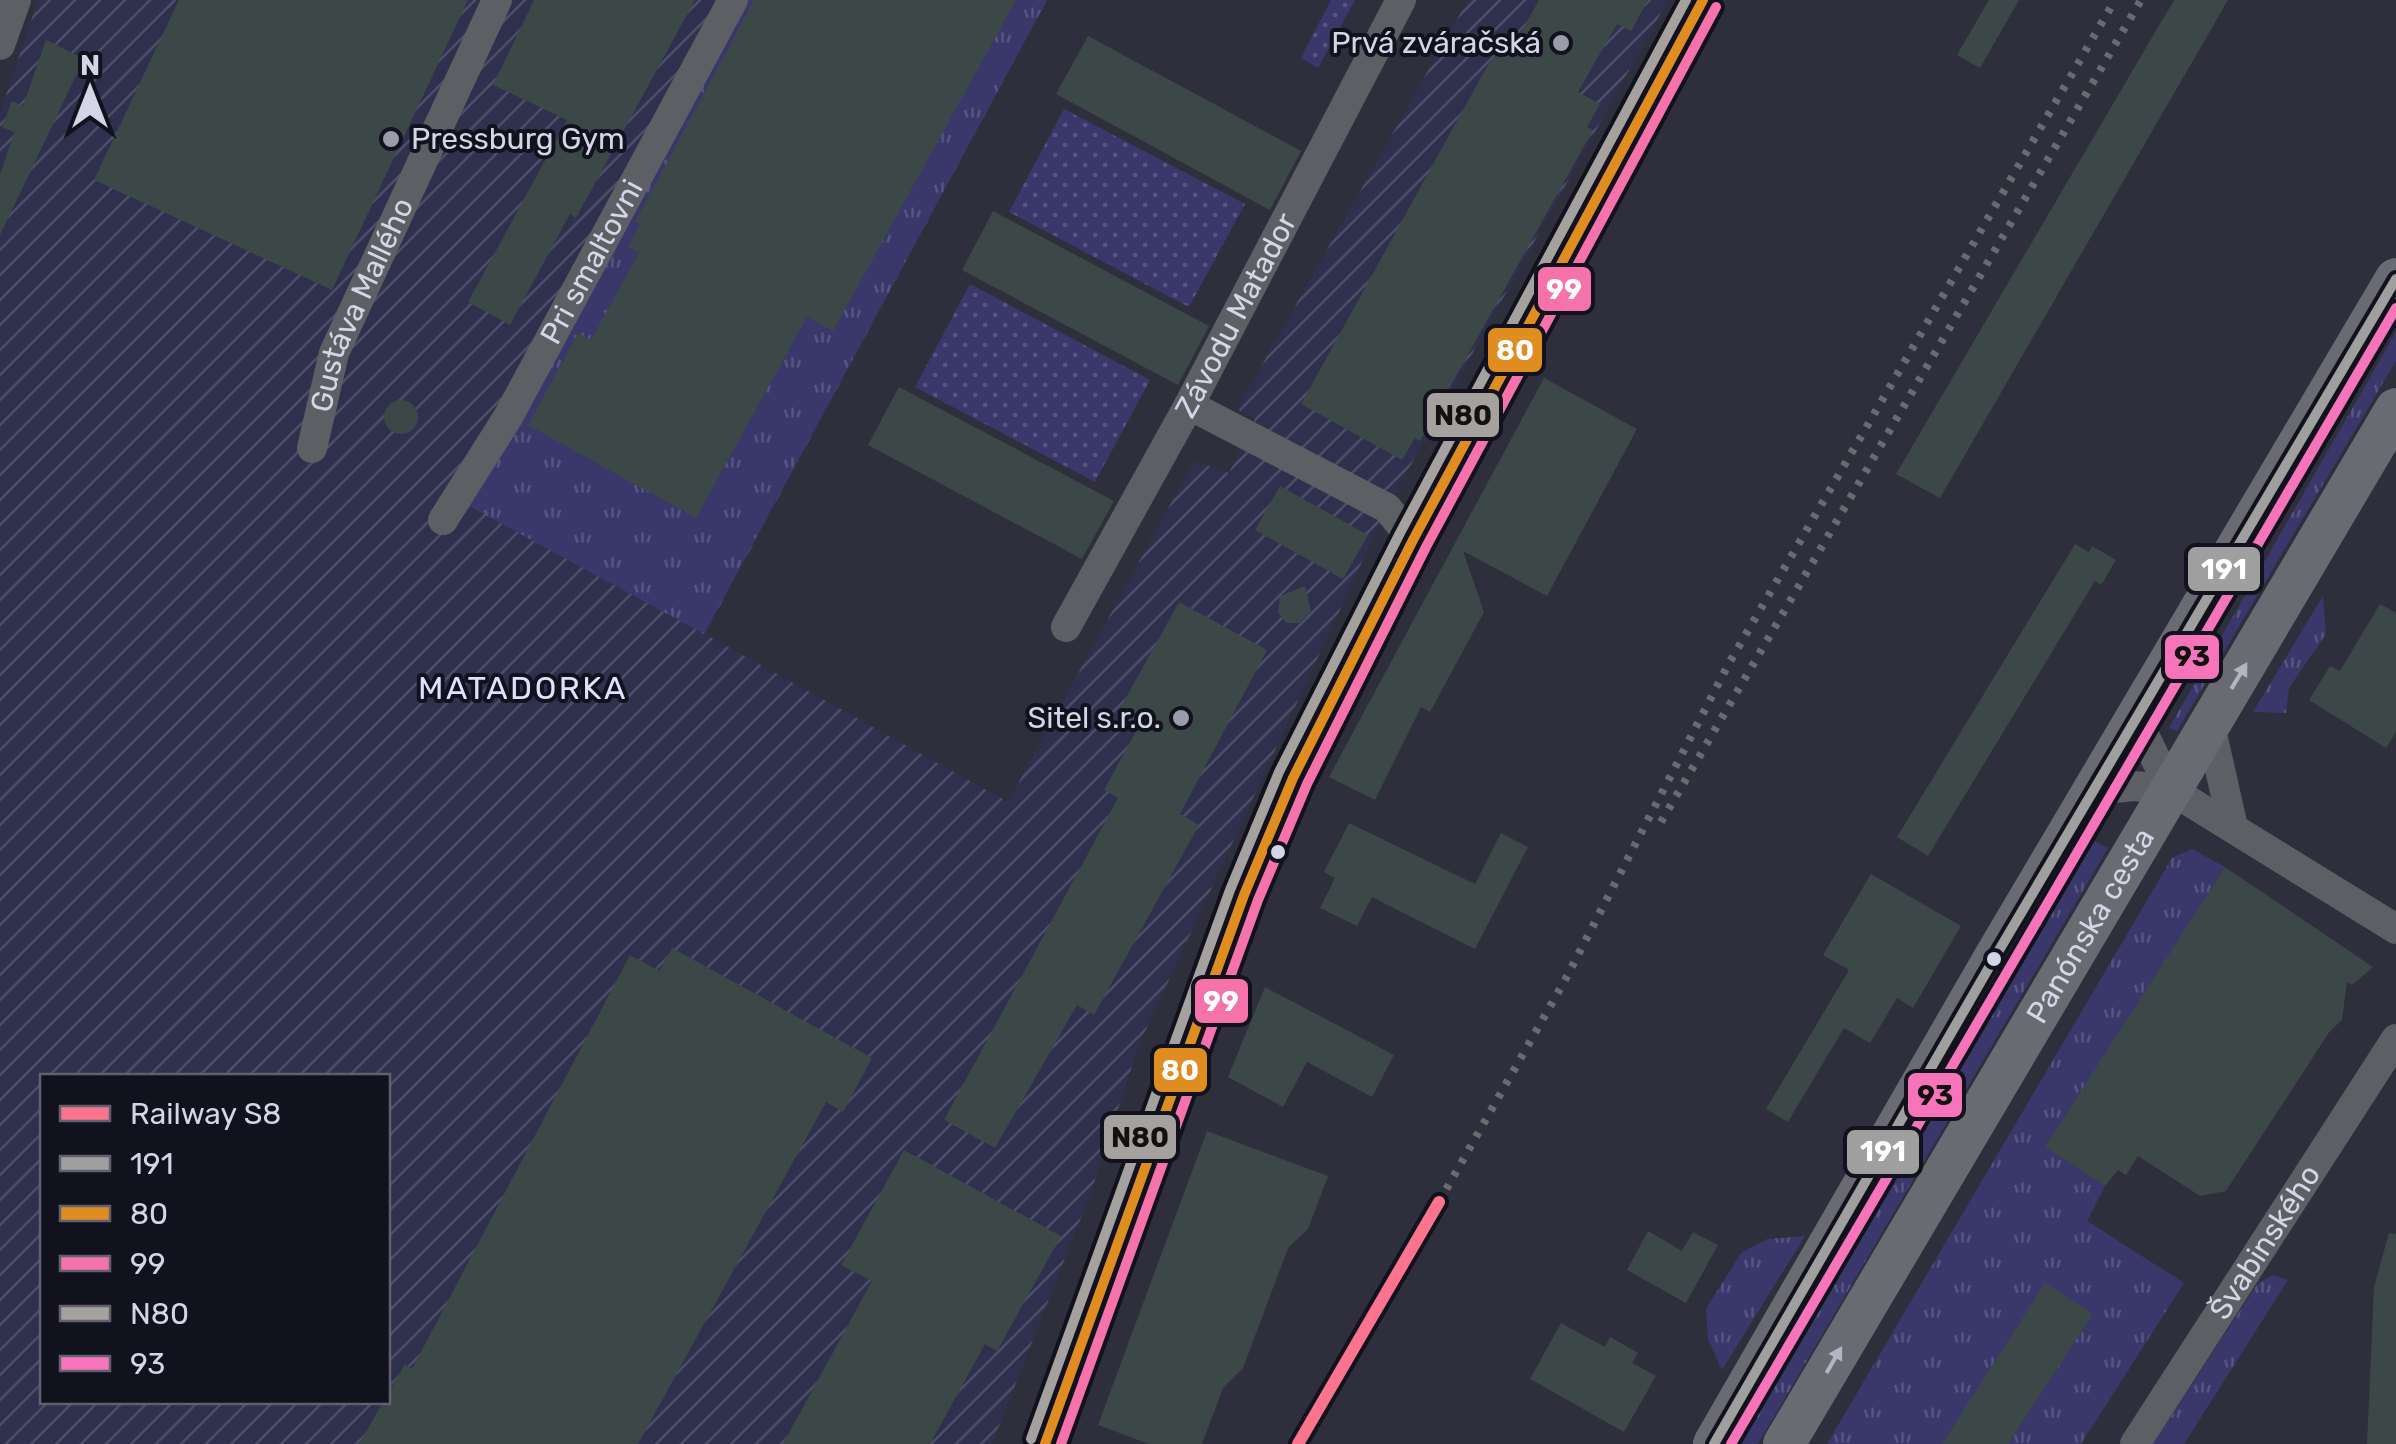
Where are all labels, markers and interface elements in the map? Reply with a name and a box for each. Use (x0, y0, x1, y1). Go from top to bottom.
place label: Prvá zváračská (1331, 25, 1541, 61)
marker: Prvá zváračská (1550, 32, 1572, 54)
north arrow (40, 40, 140, 140)
text: N (80, 49, 100, 82)
place label: Pressburg Gym (411, 121, 625, 157)
marker: Pressburg Gym (380, 128, 402, 150)
street label: Pri smaltovni (533, 173, 651, 350)
street label: Gustáva Mallého (303, 192, 421, 416)
street label: Závodu Matador (1168, 206, 1305, 424)
line badge: 99 (1536, 265, 1593, 313)
text: 99 (1546, 273, 1582, 306)
line badge: 80 (1486, 326, 1544, 374)
text: 80 (1496, 334, 1534, 367)
line badge: N80 (1425, 391, 1501, 439)
text: N80 (1434, 399, 1492, 432)
line badge: 191 (2186, 545, 2262, 593)
text: 191 (2201, 553, 2247, 586)
line badge: 93 (2163, 633, 2221, 681)
text: 93 (2174, 640, 2210, 673)
one-way arrow (2229, 662, 2247, 690)
district label: MATADORKA (418, 669, 628, 707)
place label: Sitel s.r.o. (1028, 700, 1161, 736)
marker: Sitel s.r.o. (1170, 707, 1192, 729)
street label: Panónska cesta (2019, 822, 2162, 1030)
unlabelled marker (1268, 842, 1288, 862)
unlabelled marker (1984, 949, 2004, 969)
line badge: 99 (1193, 977, 1250, 1025)
text: 99 (1203, 985, 1239, 1018)
line badge: 80 (1152, 1046, 1209, 1094)
text: 80 (1161, 1054, 1199, 1087)
line badge: 93 (1906, 1071, 1964, 1119)
legend (40, 1074, 390, 1404)
text: 93 (1917, 1079, 1953, 1112)
text: Railway S8 (130, 1096, 281, 1132)
line badge: N80 (1102, 1113, 1178, 1161)
text: N80 (1111, 1121, 1169, 1154)
line badge: 191 (1845, 1128, 1921, 1176)
text: 191 (1860, 1135, 1906, 1168)
text: 191 (130, 1146, 173, 1182)
street label: Švabinského (2202, 1158, 2328, 1326)
text: 80 (130, 1196, 168, 1232)
text: 99 (130, 1246, 166, 1282)
text: N80 (130, 1296, 189, 1332)
text: 93 (130, 1346, 165, 1382)
one-way arrow (1825, 1346, 1842, 1374)

